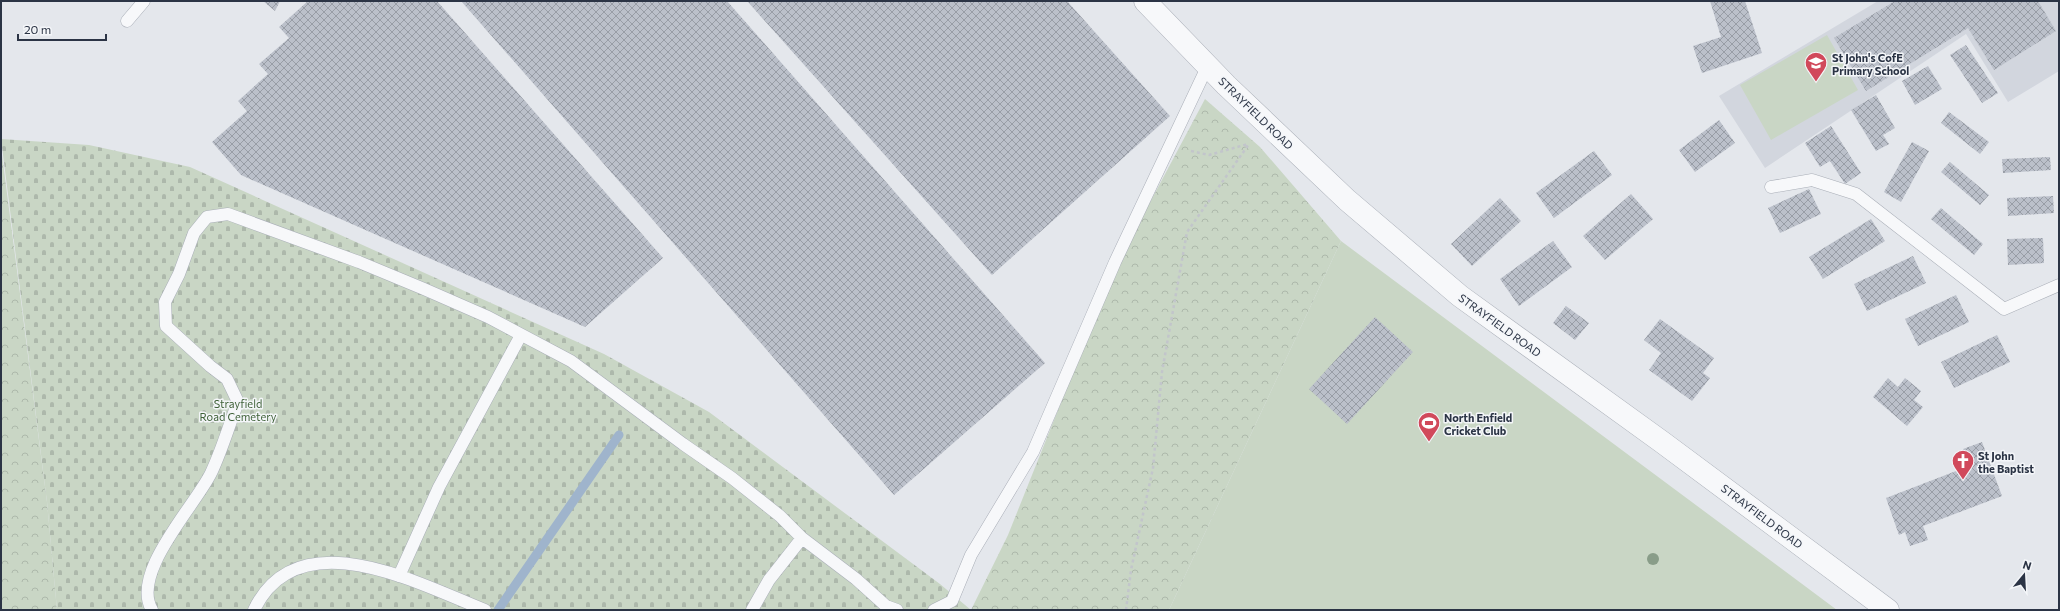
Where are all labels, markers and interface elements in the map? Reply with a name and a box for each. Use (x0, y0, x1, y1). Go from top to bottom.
scale bar (18, 16, 106, 42)
text: 20 m (24, 22, 51, 36)
school or university icon: St John's CofE Primary School (1803, 50, 1829, 83)
place label: St John's CofE Primary School (1832, 51, 1909, 77)
street label: STRAYFIELD ROAD (1216, 74, 1296, 152)
street label: STRAYFIELD ROAD (1456, 291, 1544, 359)
park label: Strayfield Road Cemetery (200, 397, 277, 423)
sports icon: North Enfield Cricket Club (1416, 410, 1442, 443)
place label: North Enfield Cricket Club (1444, 411, 1512, 437)
church icon: St John the Baptist (1950, 448, 1976, 481)
place label: St John the Baptist (1978, 449, 2034, 475)
street label: STRAYFIELD ROAD (1719, 481, 1805, 551)
north arrow (2004, 555, 2044, 595)
text: N (2021, 558, 2033, 572)

